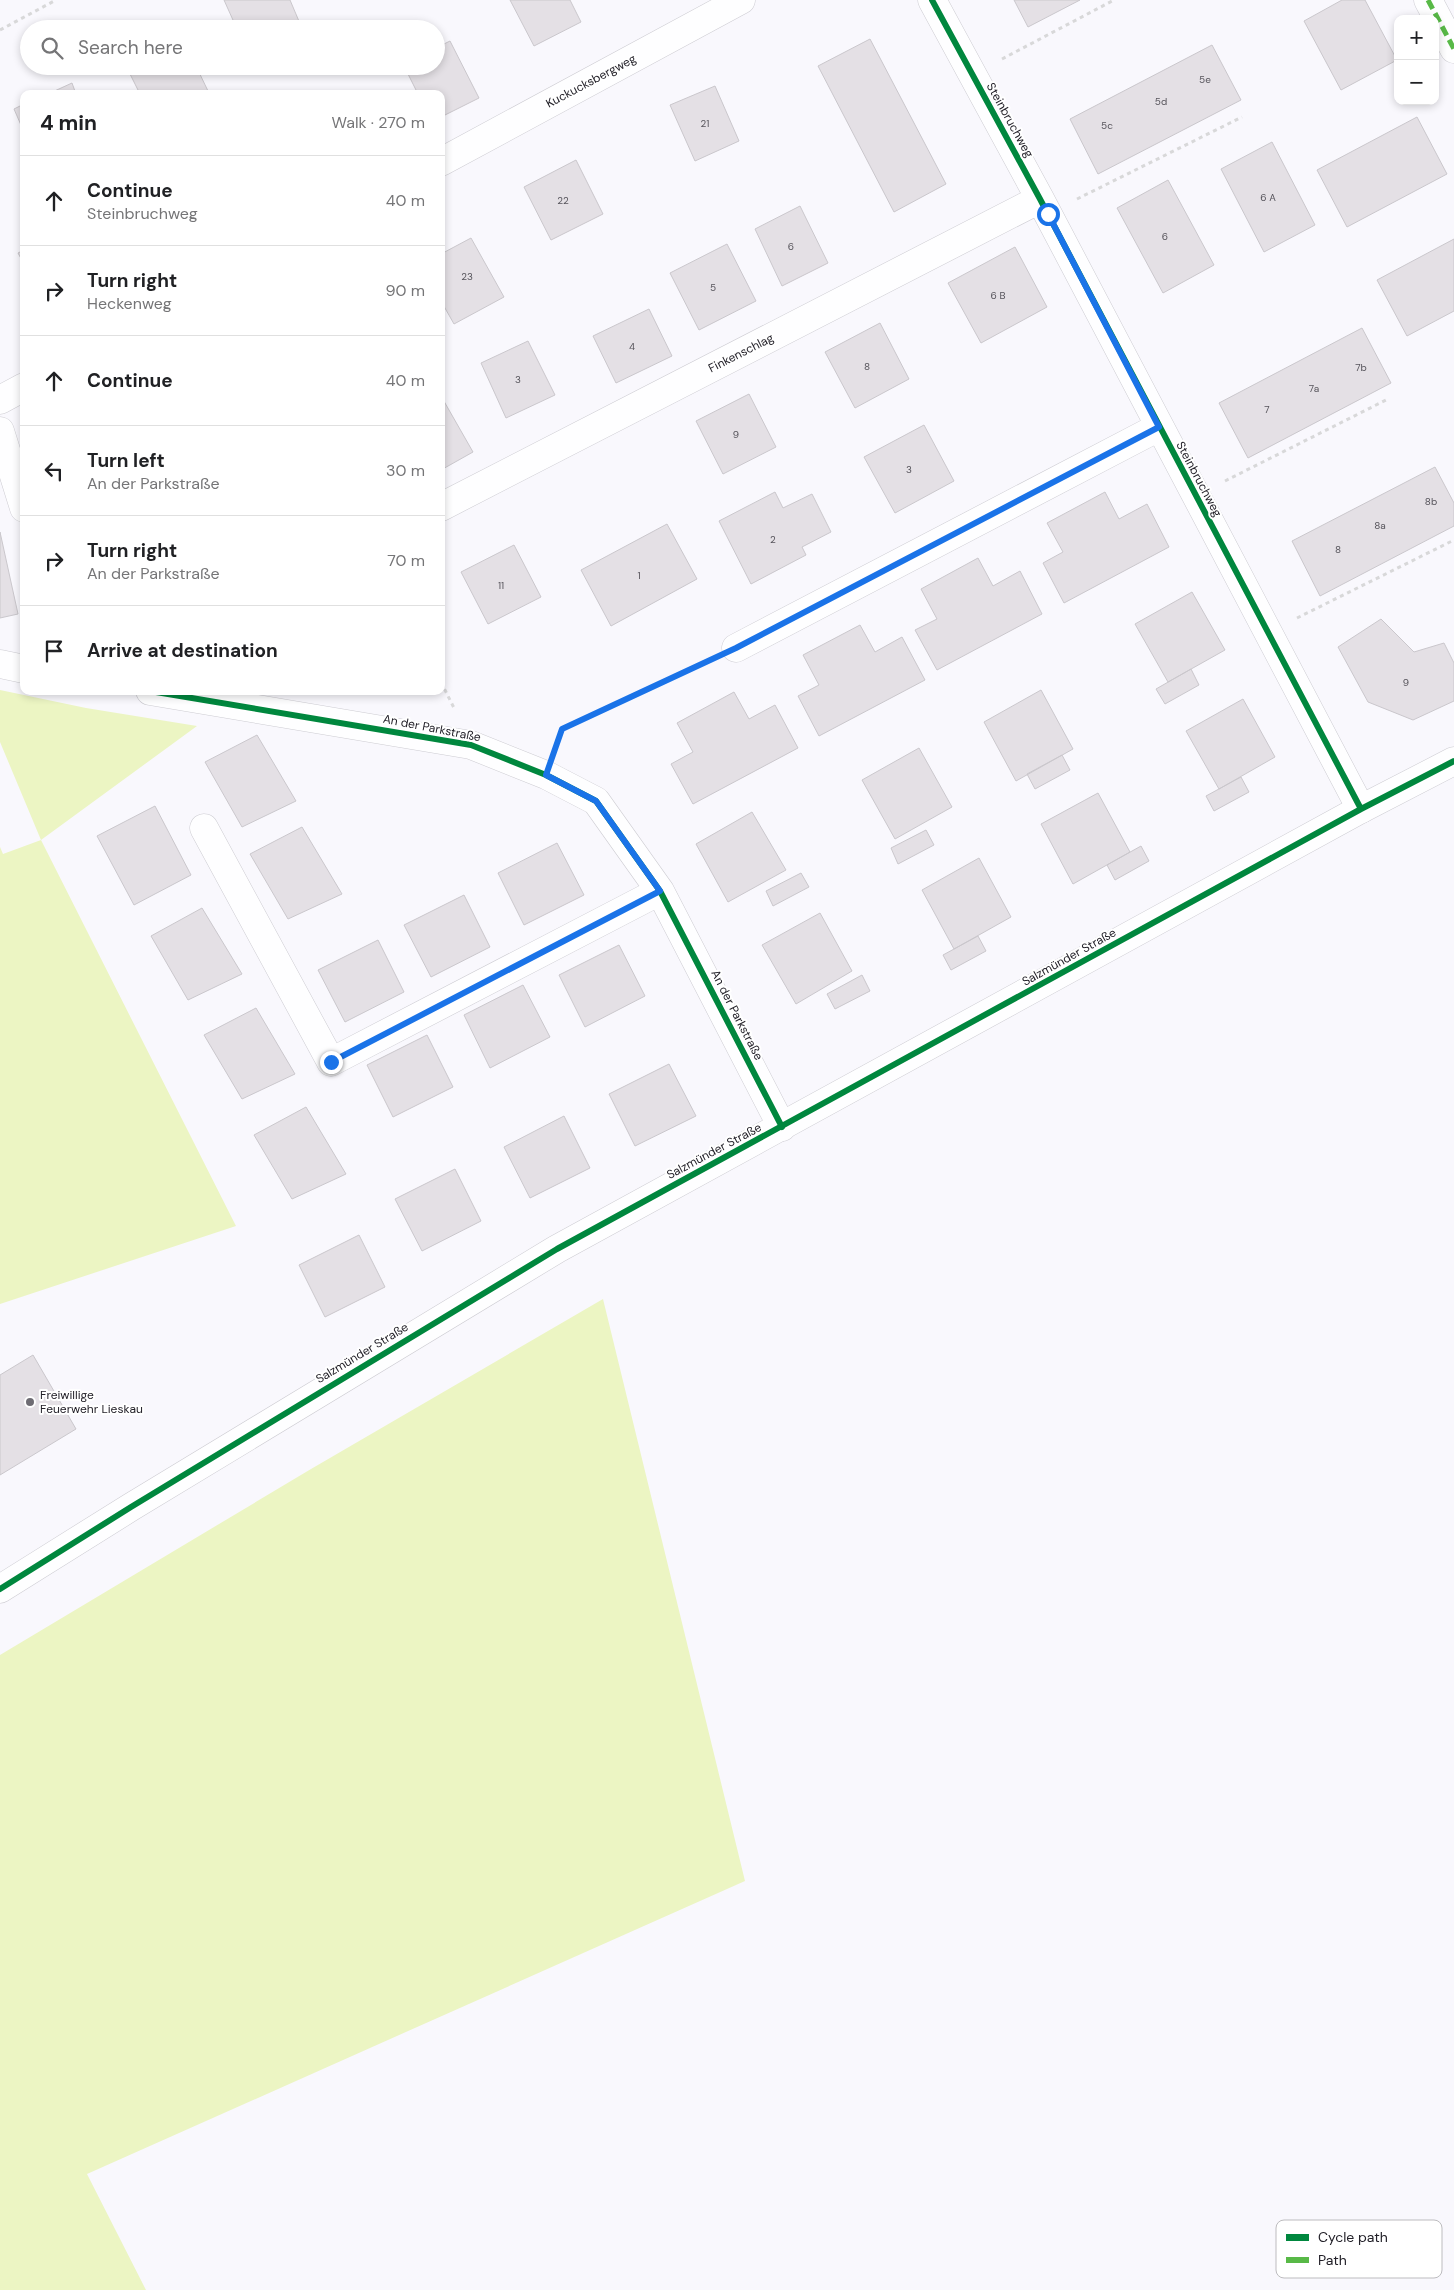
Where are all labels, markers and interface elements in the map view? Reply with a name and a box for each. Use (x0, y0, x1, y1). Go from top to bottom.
map controls (1394, 15, 1439, 105)
button: + (1394, 15, 1439, 60)
search box (20, 20, 445, 75)
icon: search (38, 34, 66, 62)
text: Search here (78, 35, 183, 60)
street label: Kuckucksbergweg (543, 50, 639, 111)
button: − (1394, 60, 1439, 105)
house number: 5e (1199, 73, 1211, 86)
street label: Steinbruchweg (983, 80, 1037, 160)
house number: 5d (1155, 95, 1167, 108)
text: 4 min (40, 109, 97, 137)
text: Walk · 270 m (332, 112, 425, 133)
house number: 21 (701, 117, 709, 130)
house number: 5c (1101, 119, 1113, 132)
text: Continue (87, 178, 173, 203)
icon: ahead (40, 187, 68, 215)
text: 40 m (386, 190, 425, 211)
house number: 6 A (1260, 191, 1276, 204)
house number: 22 (557, 194, 569, 207)
text: Steinbruchweg (87, 203, 198, 224)
route start (1037, 203, 1060, 226)
house number: 6 (1162, 230, 1168, 243)
house number: 6 (788, 240, 794, 253)
text: Turn right (87, 268, 177, 293)
house number: 23 (461, 270, 473, 283)
icon: right (40, 277, 68, 305)
text: 90 m (385, 280, 425, 301)
house number: 5 (710, 281, 716, 294)
house number: 6 B (991, 289, 1005, 302)
text: Heckenweg (87, 293, 172, 314)
street label: Finkenschlag (706, 330, 777, 376)
house number: 4 (629, 340, 635, 353)
house number: 8 (864, 360, 870, 373)
house number: 7b (1355, 361, 1367, 374)
icon: ahead (40, 367, 68, 395)
text: Continue (87, 368, 173, 393)
text: 40 m (386, 370, 425, 391)
house number: 3 (515, 373, 521, 386)
house number: 7a (1309, 382, 1319, 395)
house number: 7 (1264, 403, 1270, 416)
house number: 9 (733, 428, 739, 441)
street label: Steinbruchweg (1172, 439, 1226, 520)
text: Turn left (87, 448, 165, 473)
icon: left (40, 457, 68, 485)
text: 30 m (386, 460, 425, 481)
house number: 3 (906, 463, 912, 476)
text: An der Parkstraße (87, 473, 220, 494)
house number: 8b (1425, 495, 1437, 508)
house number: 8a (1374, 519, 1386, 532)
house number: 2 (770, 533, 776, 546)
text: Turn right (87, 538, 177, 563)
house number: 8 (1335, 543, 1341, 556)
icon: right (40, 547, 68, 575)
text: 70 m (387, 550, 425, 571)
text: An der Parkstraße (87, 563, 220, 584)
house number: 1 (637, 569, 641, 582)
house number: 11 (498, 579, 504, 592)
icon: arrive (40, 637, 68, 665)
text: Arrive at destination (87, 638, 278, 663)
house number: 9 (1403, 676, 1409, 689)
street label: An der Parkstraße (382, 711, 482, 745)
street label: Salzmünder Straße (1019, 924, 1119, 990)
street label: An der Parkstraße (707, 967, 767, 1063)
route end (320, 1051, 343, 1074)
street label: Salzmünder Straße (664, 1119, 764, 1183)
street label: Salzmünder Straße (313, 1319, 411, 1387)
place label: Freiwillige Feuerwehr Lieskau (40, 1387, 143, 1417)
marker: Freiwillige Feuerwehr Lieskau (24, 1396, 36, 1408)
legend (1276, 2220, 1442, 2278)
text: Cycle path (1318, 2228, 1388, 2246)
text: Path (1318, 2251, 1347, 2269)

